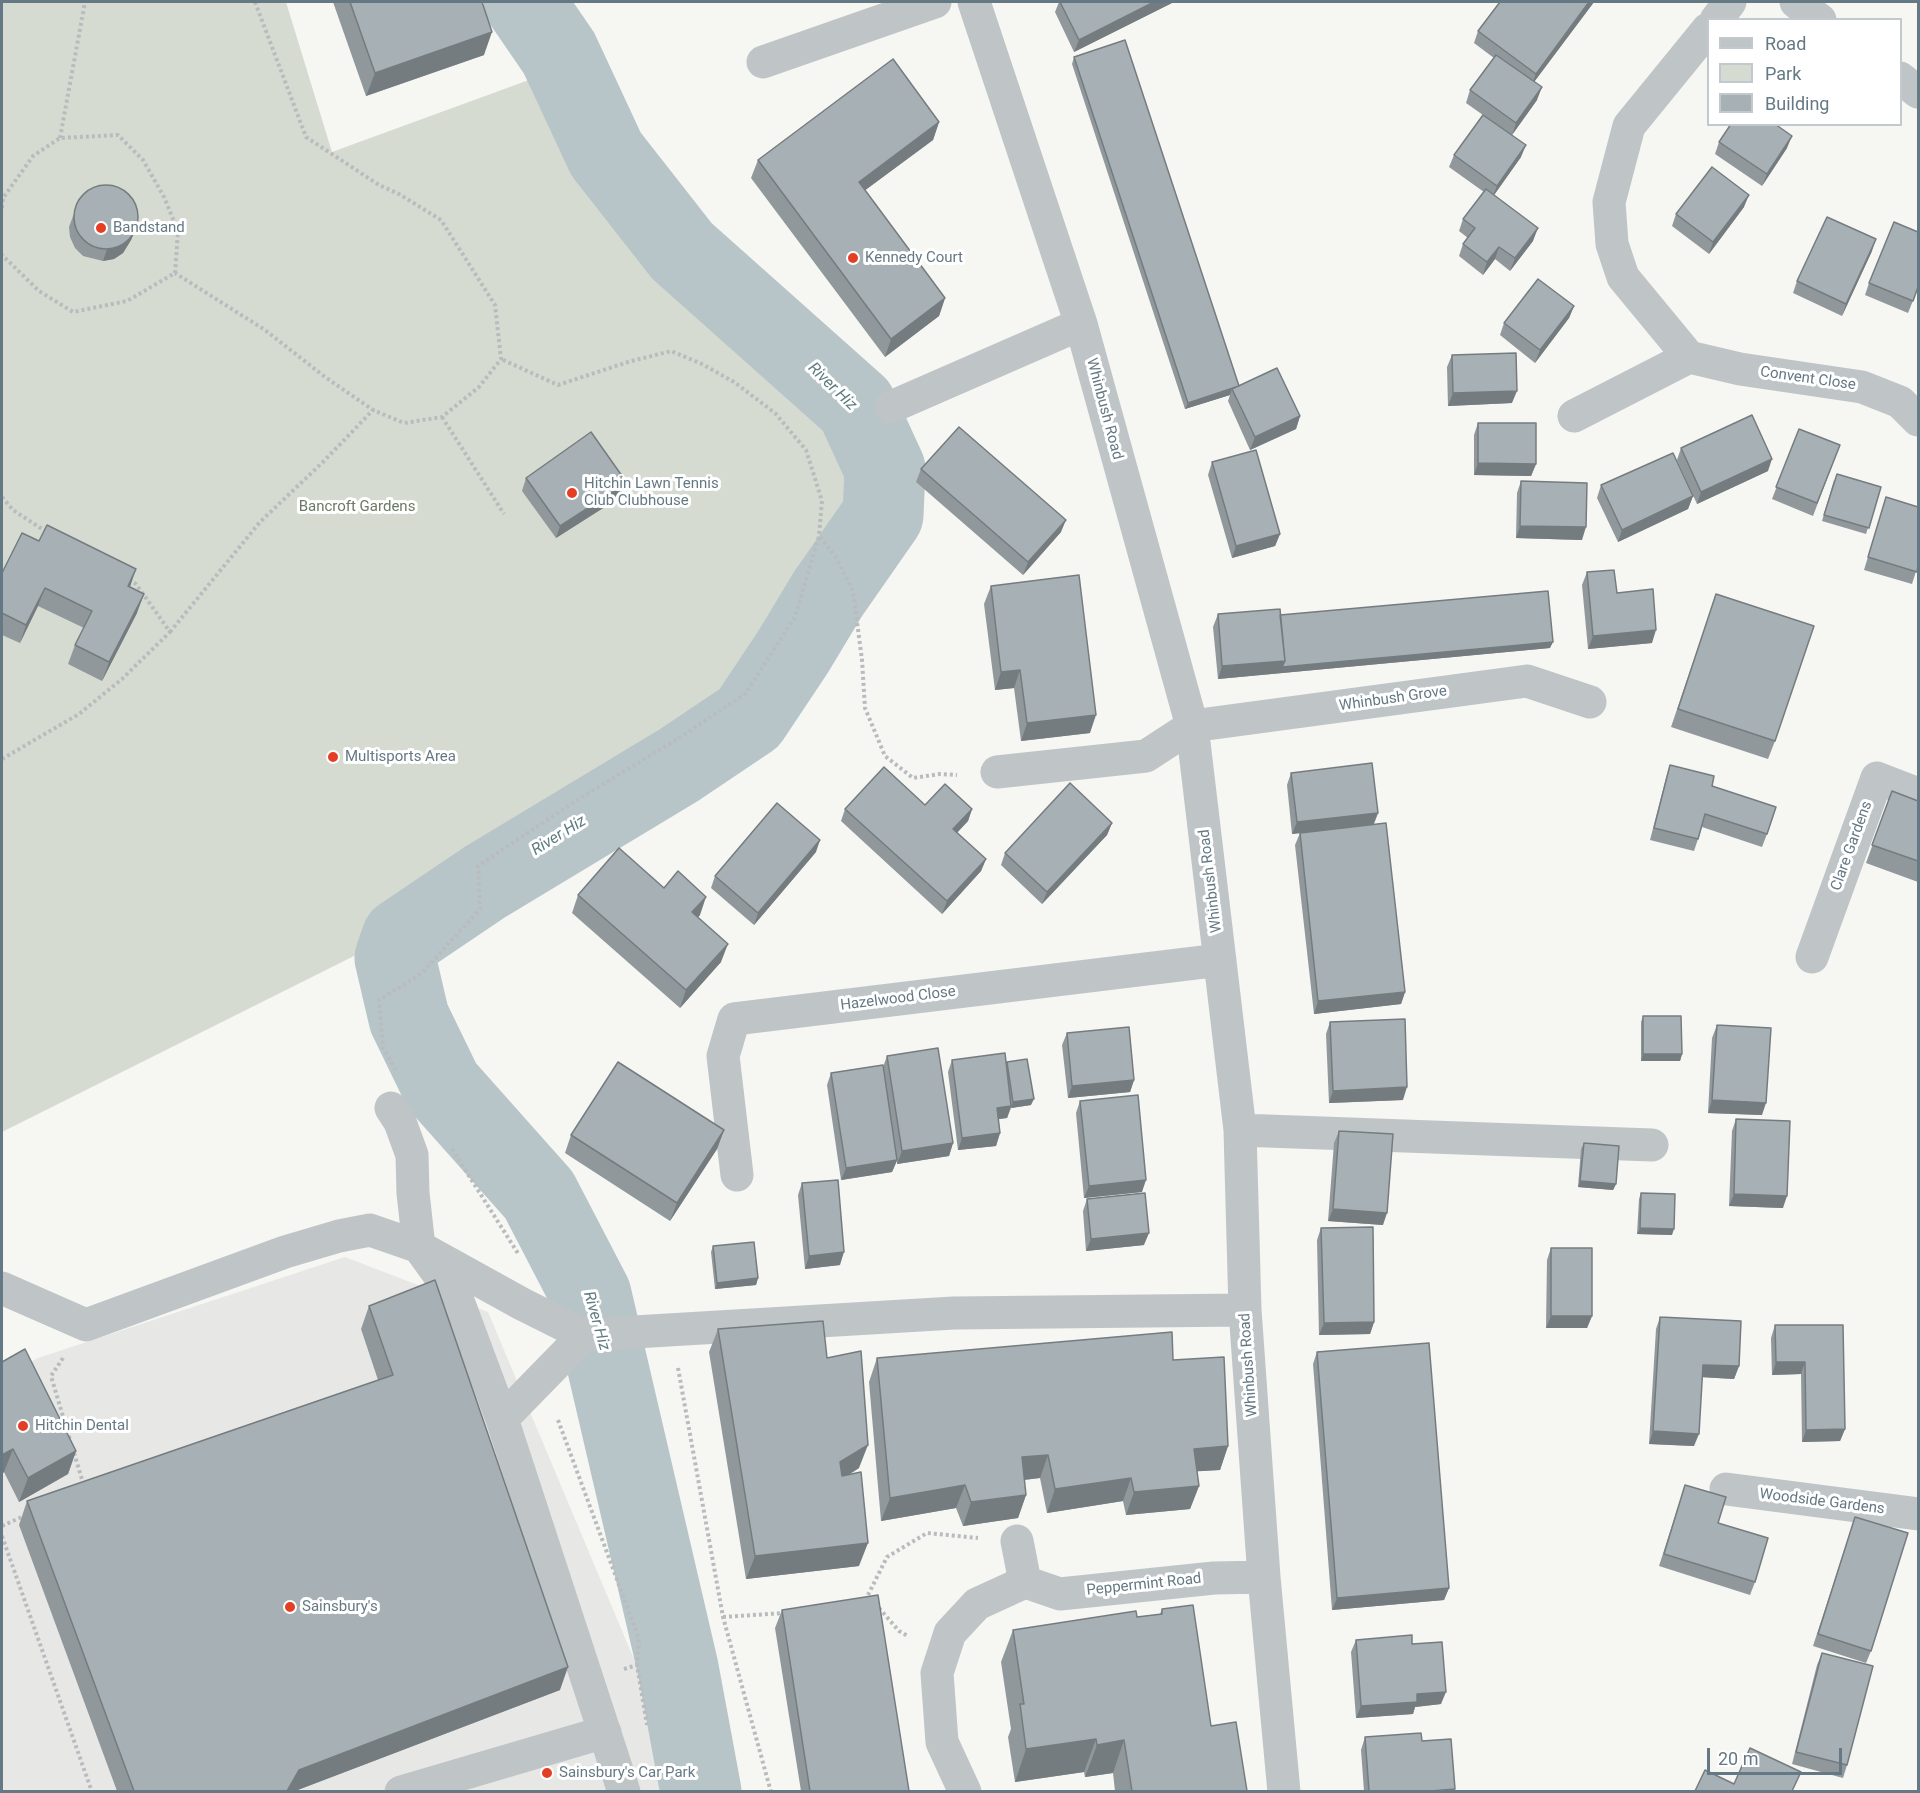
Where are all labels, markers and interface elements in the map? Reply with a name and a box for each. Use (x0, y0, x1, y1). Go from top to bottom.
legend (1707, 18, 1902, 126)
text: Road (1765, 33, 1806, 54)
text: Park (1765, 63, 1801, 84)
text: Building (1765, 93, 1829, 114)
place label: Bandstand (113, 219, 185, 237)
marker: Bandstand (94, 221, 108, 235)
place label: Kennedy Court (865, 249, 963, 267)
marker: Kennedy Court (846, 251, 860, 265)
street label: Whinbush Road (1082, 356, 1126, 462)
water label: River Hiz (803, 359, 861, 415)
street label: Convent Close (1759, 363, 1857, 395)
place label: Hitchin Lawn Tennis Club Clubhouse (584, 475, 719, 510)
marker: Hitchin Lawn Tennis Club Clubhouse (565, 486, 579, 500)
park label: Bancroft Gardens (299, 498, 415, 516)
street label: Whinbush Grove (1338, 683, 1448, 715)
place label: Multisports Area (345, 748, 456, 766)
marker: Multisports Area (326, 750, 340, 764)
street label: Clare Gardens (1827, 799, 1877, 893)
water label: River Hiz (528, 812, 590, 860)
street label: Whinbush Road (1196, 828, 1226, 934)
street label: Hazelwood Close (839, 983, 957, 1015)
water label: River Hiz (578, 1289, 614, 1353)
street label: Whinbush Road (1236, 1312, 1262, 1418)
place label: Hitchin Dental (35, 1417, 129, 1435)
marker: Hitchin Dental (16, 1419, 30, 1433)
street label: Woodside Gardens (1758, 1485, 1886, 1519)
street label: Peppermint Road (1086, 1570, 1202, 1600)
place label: Sainsbury's (302, 1598, 378, 1616)
marker: Sainsbury's (283, 1600, 297, 1614)
scale bar (1710, 1736, 1845, 1774)
text: 20 m (1718, 1748, 1758, 1769)
place label: Sainsbury's Car Park (559, 1764, 695, 1782)
marker: Sainsbury's Car Park (540, 1766, 554, 1780)

